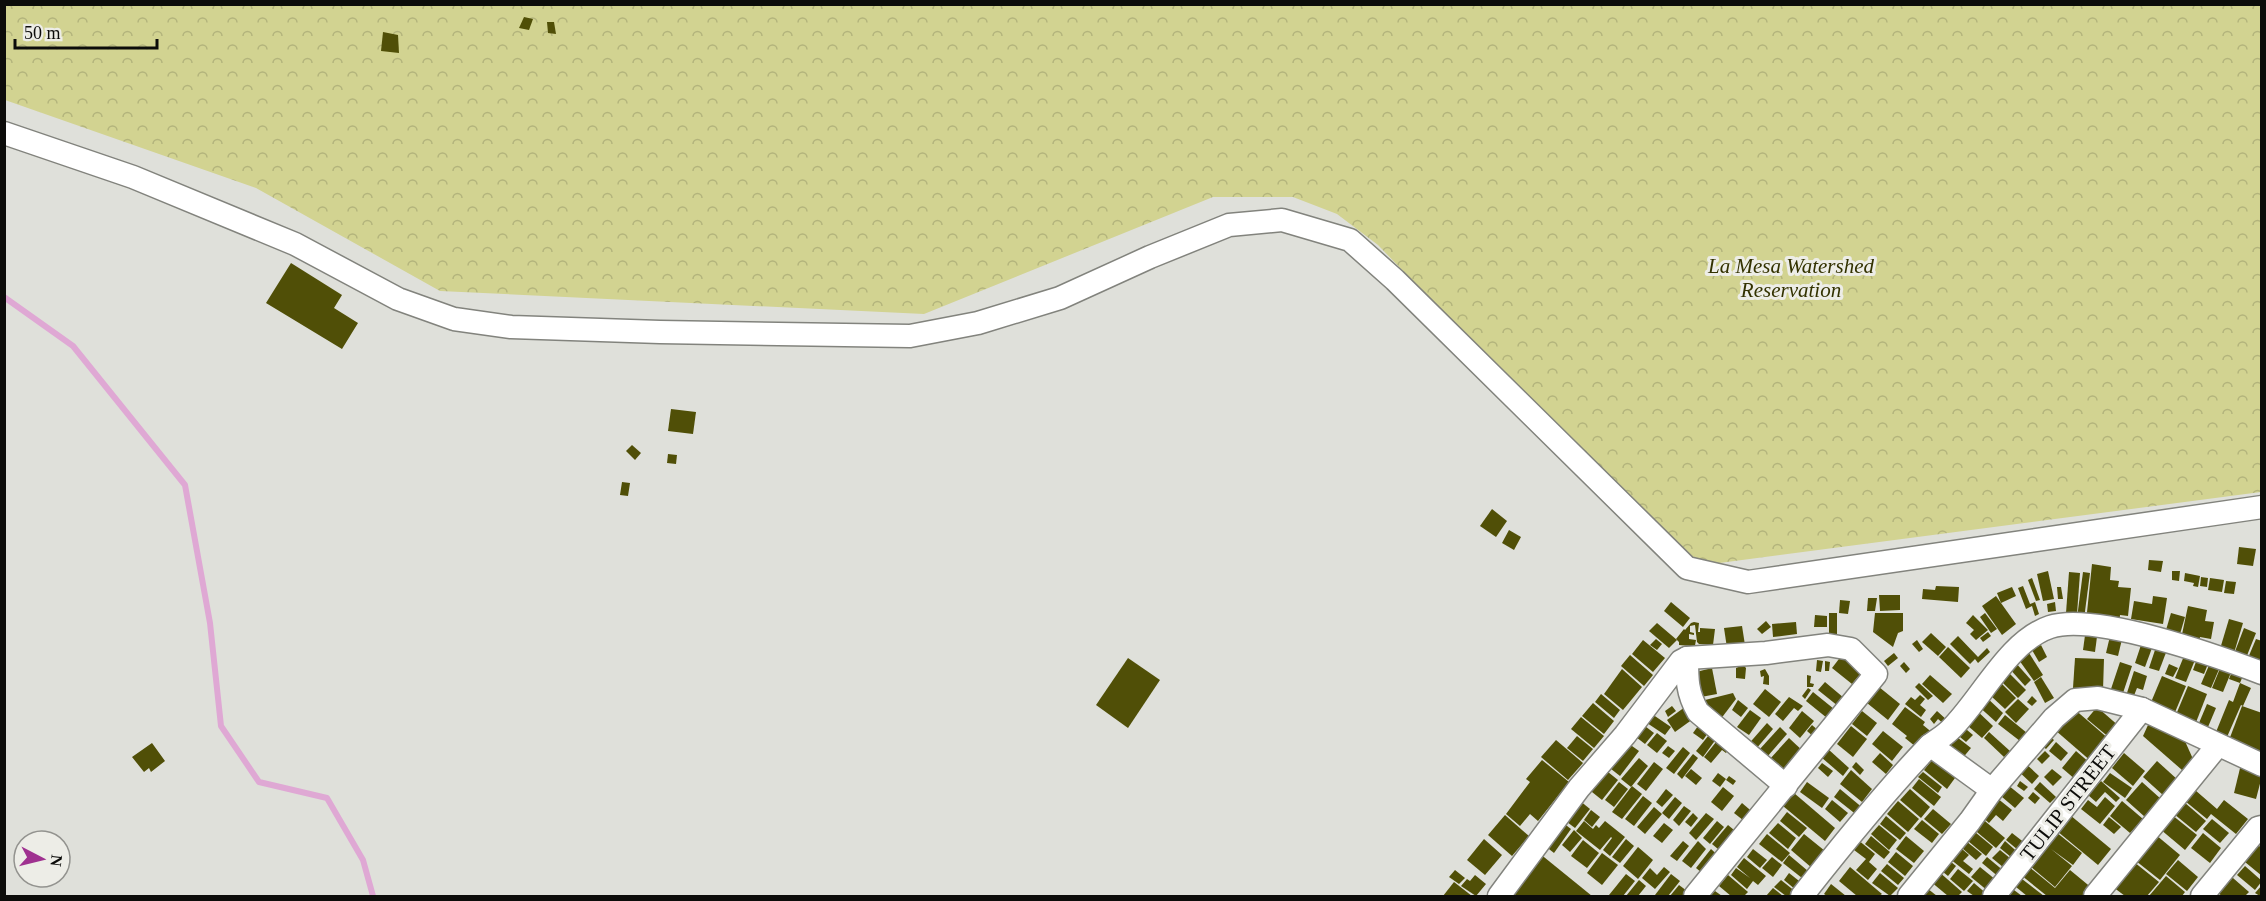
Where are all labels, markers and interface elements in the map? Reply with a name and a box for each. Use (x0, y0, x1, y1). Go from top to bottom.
scale bar (15, 12, 158, 50)
text: 50 m (24, 23, 61, 43)
park label: La Mesa Watershed Reservation (1707, 254, 1875, 302)
street label: TULIP STREET (2015, 740, 2121, 866)
north arrow (12, 829, 72, 889)
text: N (47, 854, 66, 868)

